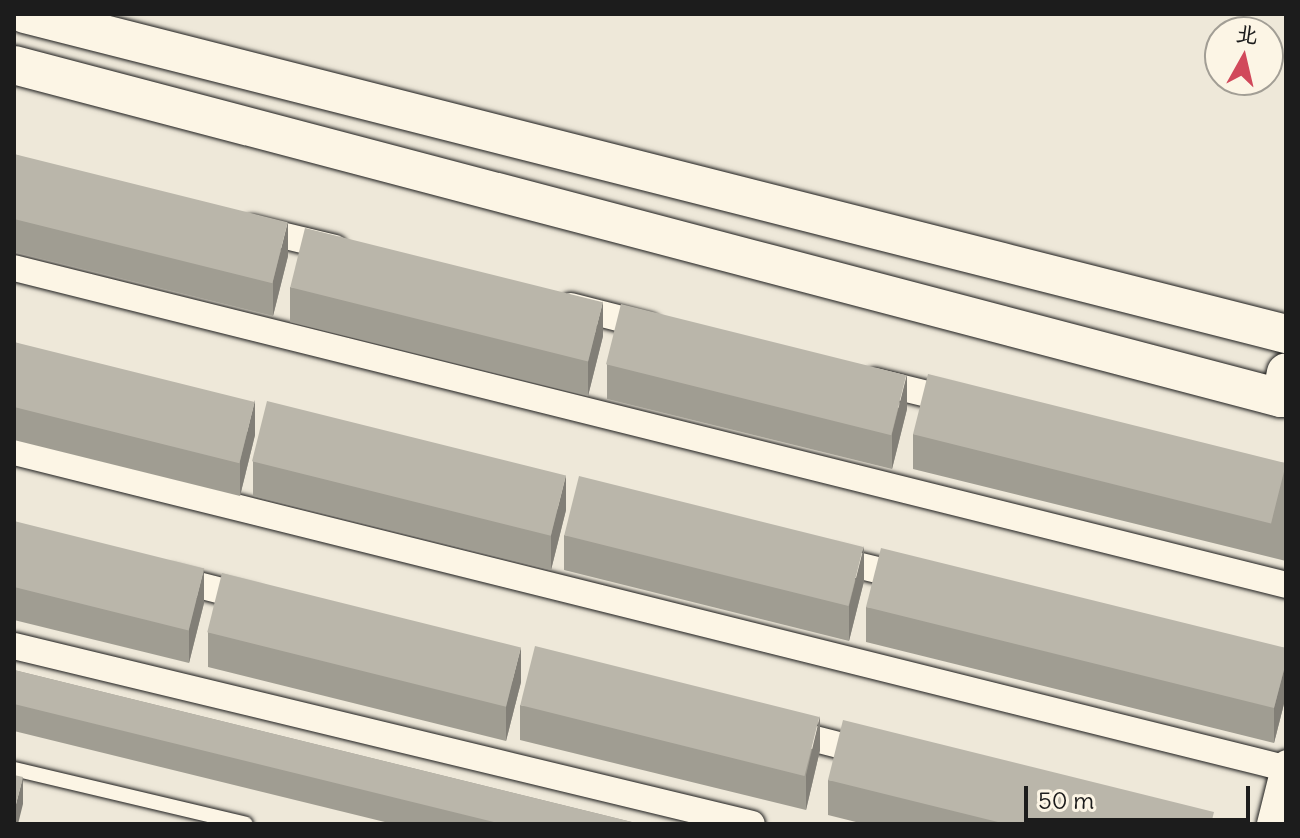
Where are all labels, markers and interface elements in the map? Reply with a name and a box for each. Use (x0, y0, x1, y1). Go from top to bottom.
north arrow (1204, 16, 1284, 96)
text: 北 (1234, 19, 1260, 50)
scale bar (1028, 770, 1254, 820)
text: 50 m (1038, 785, 1094, 815)

